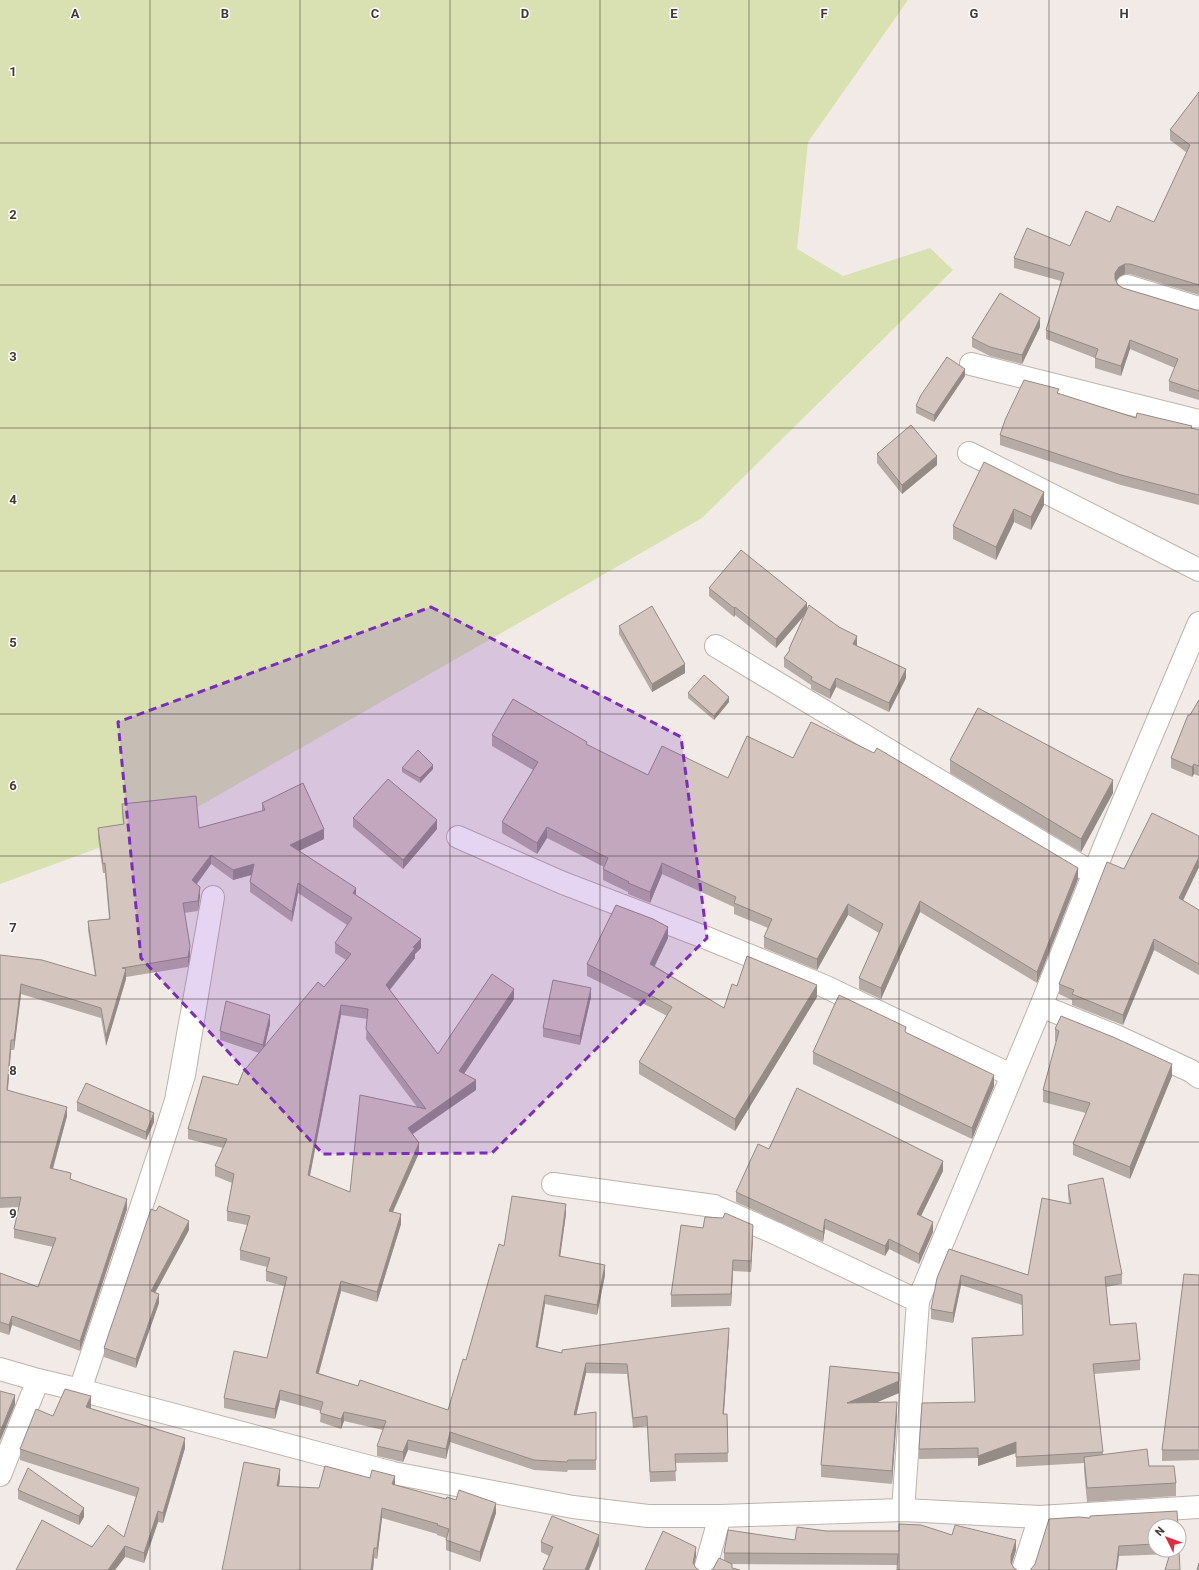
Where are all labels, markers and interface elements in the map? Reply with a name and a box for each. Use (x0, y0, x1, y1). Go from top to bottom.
text: A (71, 6, 80, 21)
text: B (221, 6, 229, 21)
text: C (371, 6, 380, 21)
text: D (521, 6, 529, 21)
text: E (670, 6, 678, 21)
text: F (820, 6, 828, 21)
text: G (970, 6, 979, 21)
text: H (1119, 6, 1129, 21)
text: 1 (9, 64, 17, 79)
text: 2 (9, 207, 17, 222)
text: 3 (9, 349, 17, 364)
text: 4 (9, 492, 17, 507)
text: 5 (9, 635, 17, 650)
text: 6 (9, 778, 17, 793)
text: 7 (9, 920, 17, 935)
text: 8 (9, 1063, 17, 1078)
text: 9 (9, 1206, 17, 1221)
north arrow (1147, 1518, 1187, 1558)
text: N (1153, 1524, 1168, 1539)

